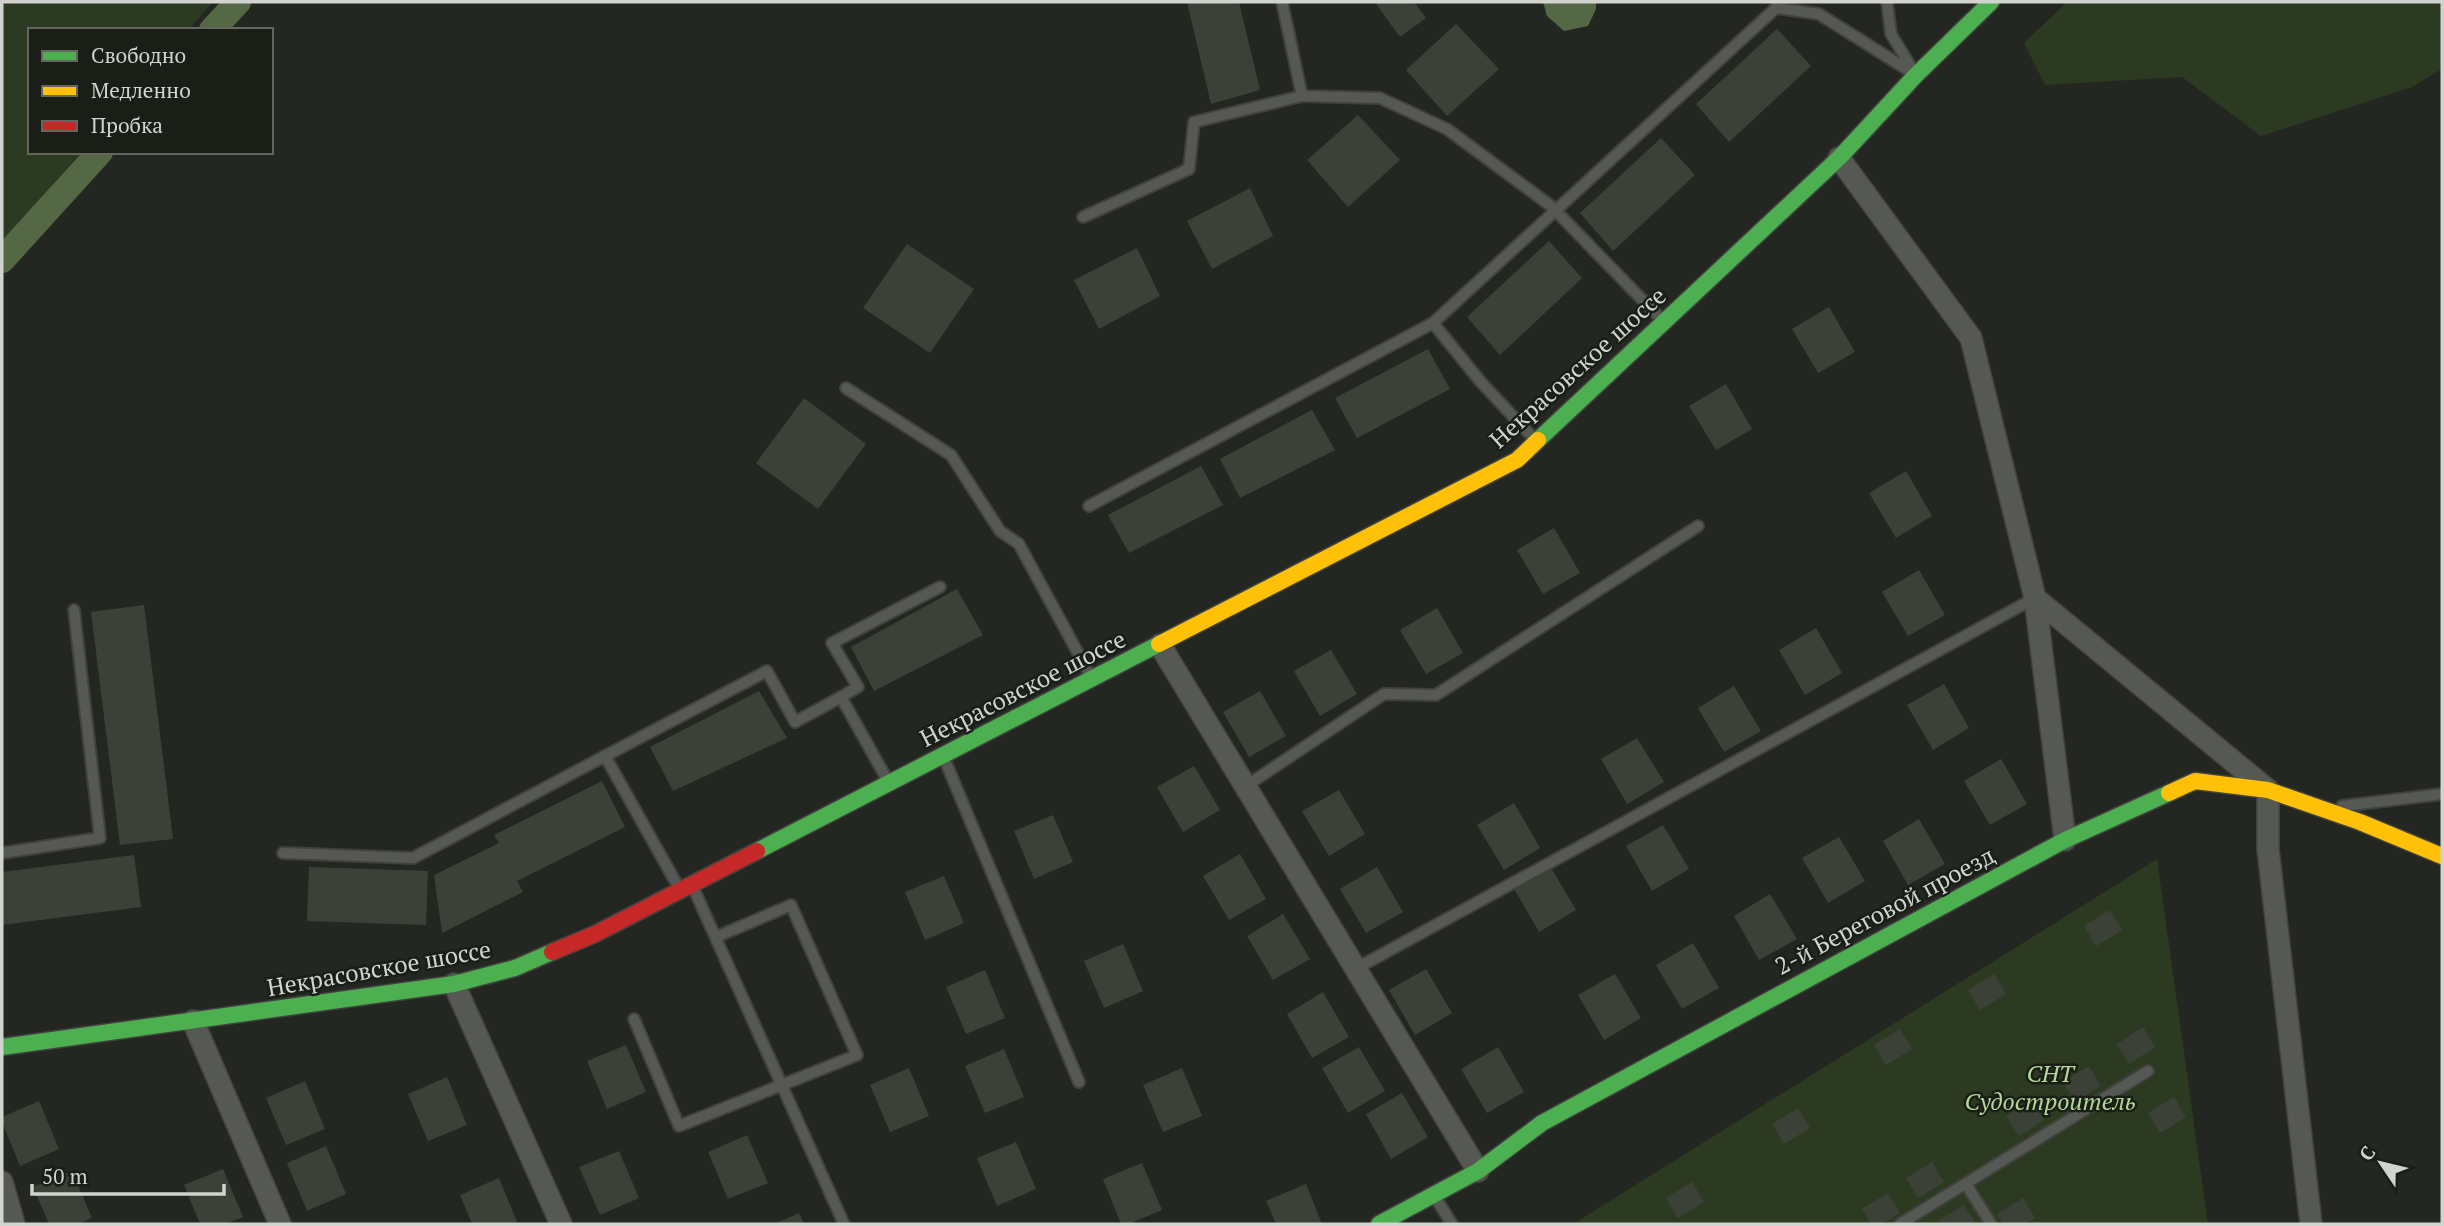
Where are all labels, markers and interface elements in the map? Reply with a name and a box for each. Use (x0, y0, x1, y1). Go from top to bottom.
legend (28, 28, 273, 154)
text: Свободно (91, 41, 186, 69)
text: Медленно (91, 76, 191, 104)
text: Пробка (91, 111, 163, 139)
street label: Некрасовское шоссе (1482, 279, 1672, 455)
street label: Некрасовское шоссе (914, 622, 1131, 754)
street label: 2-й Береговой проезд (1769, 839, 2000, 982)
street label: Некрасовское шоссе (264, 933, 493, 1003)
park label: СНТ Судостроитель (1964, 1057, 2136, 1117)
north arrow (2346, 1128, 2416, 1198)
text: С (2353, 1141, 2380, 1165)
scale bar (32, 1152, 224, 1196)
text: 50 m (42, 1162, 88, 1190)

